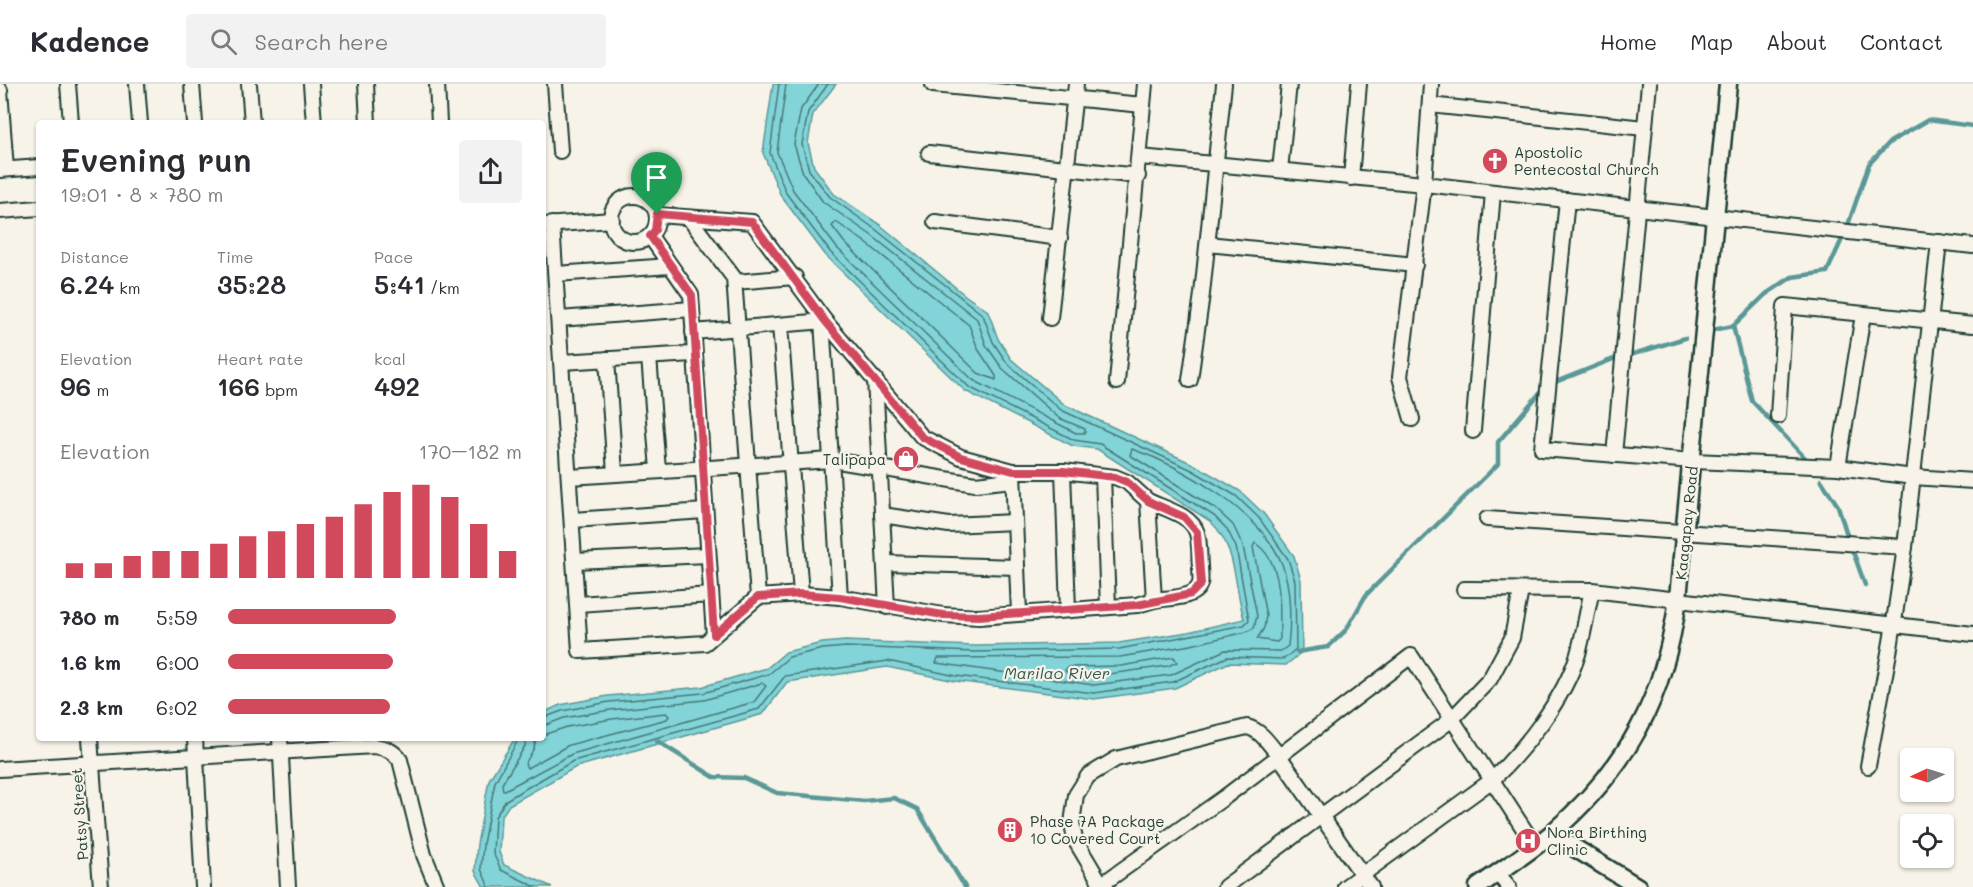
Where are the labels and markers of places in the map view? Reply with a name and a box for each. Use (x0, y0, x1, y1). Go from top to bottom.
place label: Apostolic Pentecostal Church (1514, 142, 1658, 179)
church icon: Apostolic Pentecostal Church (1480, 146, 1510, 176)
pin (631, 152, 682, 214)
shop icon: Talipapa (891, 444, 921, 474)
place label: Talipapa (823, 449, 886, 469)
place label: Phase 7A Package 10 Covered Court (1030, 811, 1165, 848)
building icon: Phase 7A Package 10 Covered Court (995, 815, 1025, 845)
place label: Nora Birthing Clinic (1547, 822, 1647, 859)
hospital icon: Nora Birthing Clinic (1513, 826, 1543, 856)

